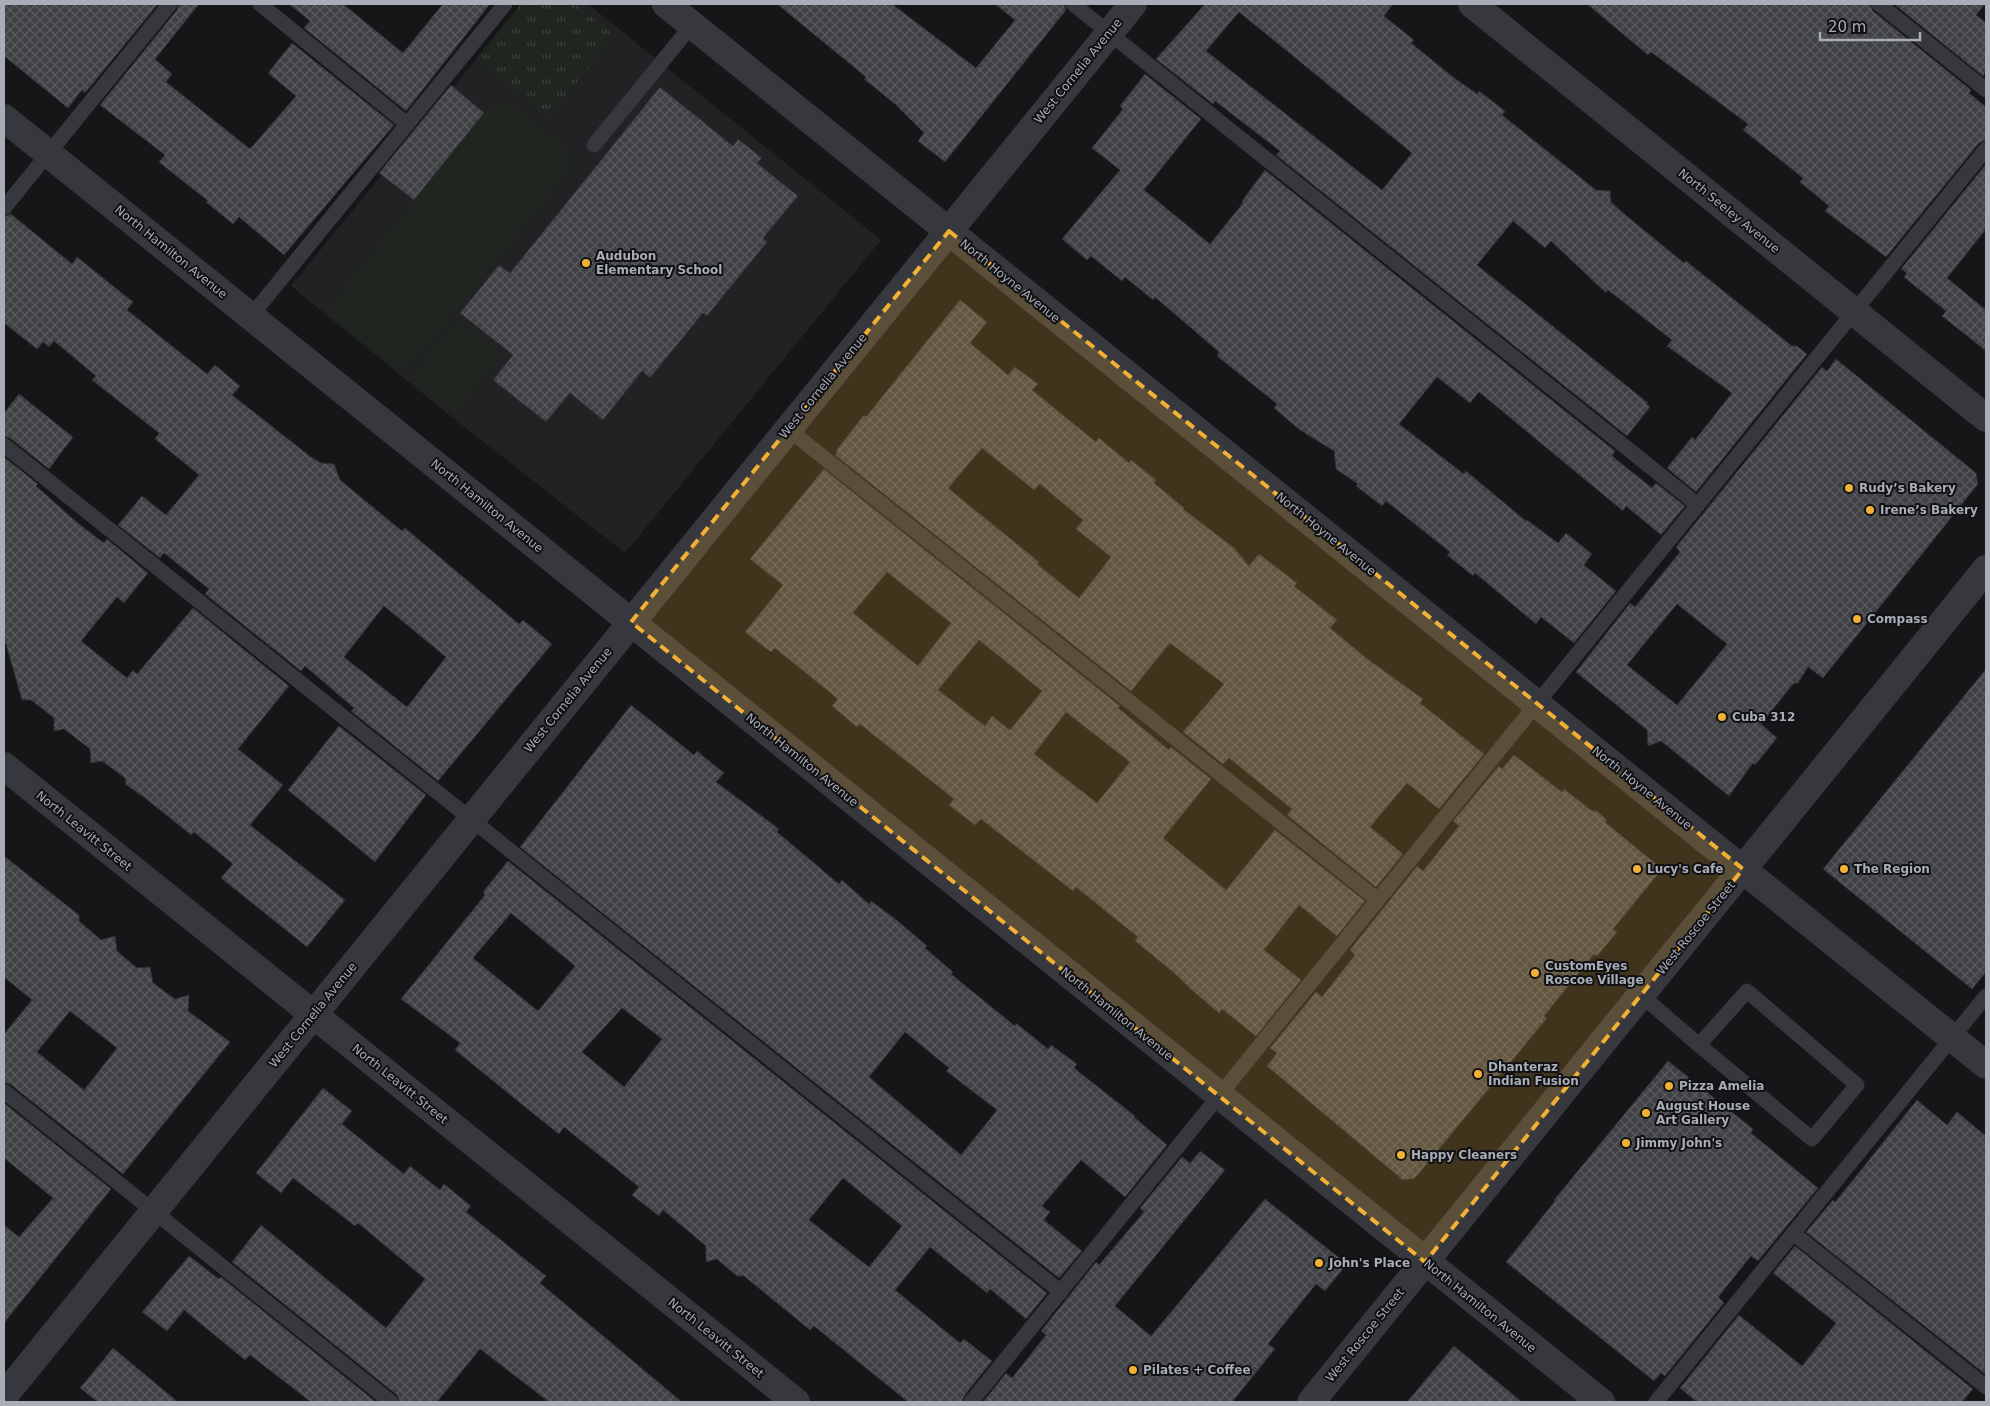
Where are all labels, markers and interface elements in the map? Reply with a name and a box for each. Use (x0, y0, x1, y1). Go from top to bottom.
scale bar (1820, 10, 1920, 42)
street label: West Cornelia Avenue (1031, 16, 1125, 126)
text: 20 m (1828, 18, 1866, 36)
street label: North Seeley Avenue (1676, 166, 1782, 256)
street label: North Hamilton Avenue (112, 202, 230, 302)
street label: North Hoyne Avenue (957, 236, 1063, 326)
place label: Audubon Elementary School (596, 249, 722, 277)
marker: Audubon Elementary School (580, 257, 592, 269)
street label: West Cornelia Avenue (776, 331, 870, 441)
street label: North Hamilton Avenue (428, 456, 546, 556)
place label: Rudy’s Bakery (1859, 481, 1956, 495)
marker: Rudy’s Bakery (1843, 482, 1855, 494)
street label: North Hoyne Avenue (1273, 489, 1379, 579)
place label: Irene’s Bakery (1880, 503, 1978, 517)
marker: Irene’s Bakery (1864, 504, 1876, 516)
place label: Compass (1867, 612, 1928, 626)
marker: Compass (1851, 613, 1863, 625)
street label: West Cornelia Avenue (521, 645, 615, 755)
street label: North Hamilton Avenue (743, 710, 861, 810)
place label: Cuba 312 (1732, 710, 1795, 724)
marker: Cuba 312 (1716, 711, 1728, 723)
street label: North Hoyne Avenue (1589, 743, 1695, 833)
street label: North Leavitt Street (33, 788, 135, 874)
place label: Lucy's Cafe (1647, 862, 1723, 876)
place label: The Region (1854, 862, 1930, 876)
marker: Lucy's Cafe (1631, 863, 1643, 875)
marker: The Region (1838, 863, 1850, 875)
street label: West Roscoe Street (1654, 878, 1738, 978)
place label: CustomEyes Roscoe Village (1545, 959, 1644, 987)
street label: West Cornelia Avenue (266, 960, 360, 1070)
street label: North Hamilton Avenue (1058, 964, 1176, 1064)
marker: CustomEyes Roscoe Village (1529, 967, 1541, 979)
street label: North Leavitt Street (349, 1041, 451, 1127)
place label: Dhanteraz Indian Fusion (1488, 1060, 1579, 1088)
marker: Dhanteraz Indian Fusion (1472, 1068, 1484, 1080)
place label: Pizza Amelia (1679, 1079, 1764, 1093)
marker: Pizza Amelia (1663, 1080, 1675, 1092)
place label: August House Art Gallery (1656, 1099, 1750, 1127)
marker: August House Art Gallery (1640, 1107, 1652, 1119)
place label: Jimmy John's (1635, 1136, 1722, 1150)
marker: Jimmy John's (1620, 1137, 1632, 1149)
place label: Happy Cleaners (1411, 1148, 1517, 1162)
marker: Happy Cleaners (1395, 1149, 1407, 1161)
place label: John's Place (1328, 1256, 1410, 1270)
street label: North Hamilton Avenue (1421, 1256, 1539, 1356)
marker: John's Place (1313, 1257, 1325, 1269)
street label: West Roscoe Street (1323, 1285, 1407, 1385)
street label: North Leavitt Street (665, 1295, 767, 1381)
place label: Pilates + Coffee (1143, 1363, 1251, 1377)
marker: Pilates + Coffee (1127, 1364, 1139, 1376)

